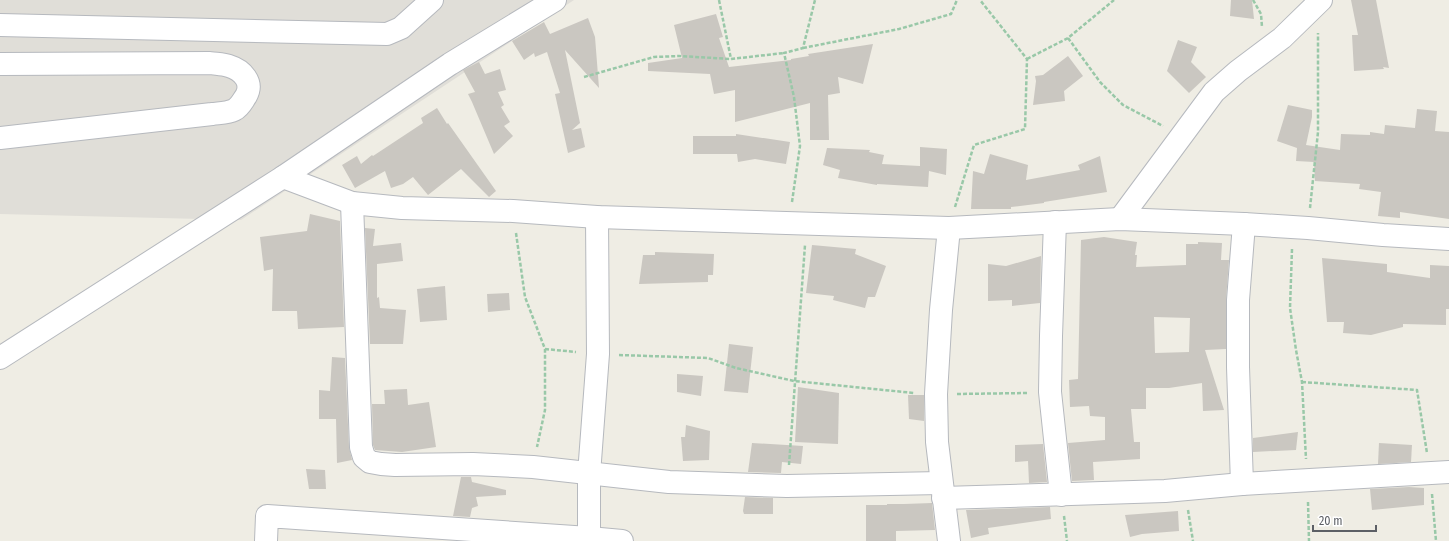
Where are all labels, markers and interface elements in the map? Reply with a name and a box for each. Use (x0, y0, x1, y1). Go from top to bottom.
scale bar (1313, 507, 1376, 533)
text: 20 m (1319, 514, 1343, 528)

